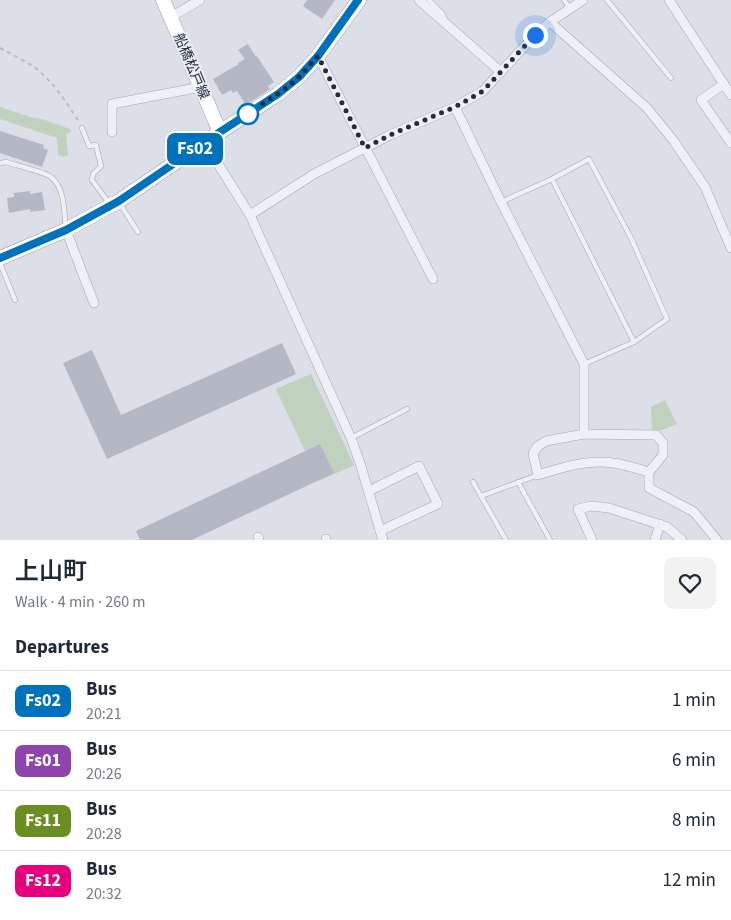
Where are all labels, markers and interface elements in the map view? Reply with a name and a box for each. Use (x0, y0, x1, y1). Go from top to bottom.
your location (523, 23, 548, 48)
street label: 船橋松戸線 (168, 30, 214, 103)
unlabelled marker (237, 103, 259, 125)
line badge: Fs02 (160, 133, 230, 165)
text: Fs02 (177, 136, 213, 161)
text: 上山町 (15, 554, 87, 589)
button: heart (664, 557, 716, 609)
text: Walk · 4 min · 260 m (15, 591, 146, 613)
text: Departures (15, 634, 109, 661)
text: Bus (86, 676, 117, 703)
text: 1 min (672, 687, 716, 714)
text: Fs02 (25, 688, 61, 713)
text: 20:21 (86, 703, 122, 725)
text: Bus (86, 736, 117, 763)
text: 6 min (672, 747, 716, 774)
text: Fs01 (25, 748, 61, 773)
text: 20:26 (86, 763, 122, 785)
text: Bus (86, 796, 117, 823)
text: 8 min (672, 807, 716, 834)
text: Fs11 (25, 808, 61, 833)
text: 20:28 (86, 823, 122, 845)
text: Bus (86, 856, 117, 883)
text: 12 min (662, 867, 716, 894)
text: Fs12 (25, 868, 61, 893)
text: 20:32 (86, 883, 122, 905)

